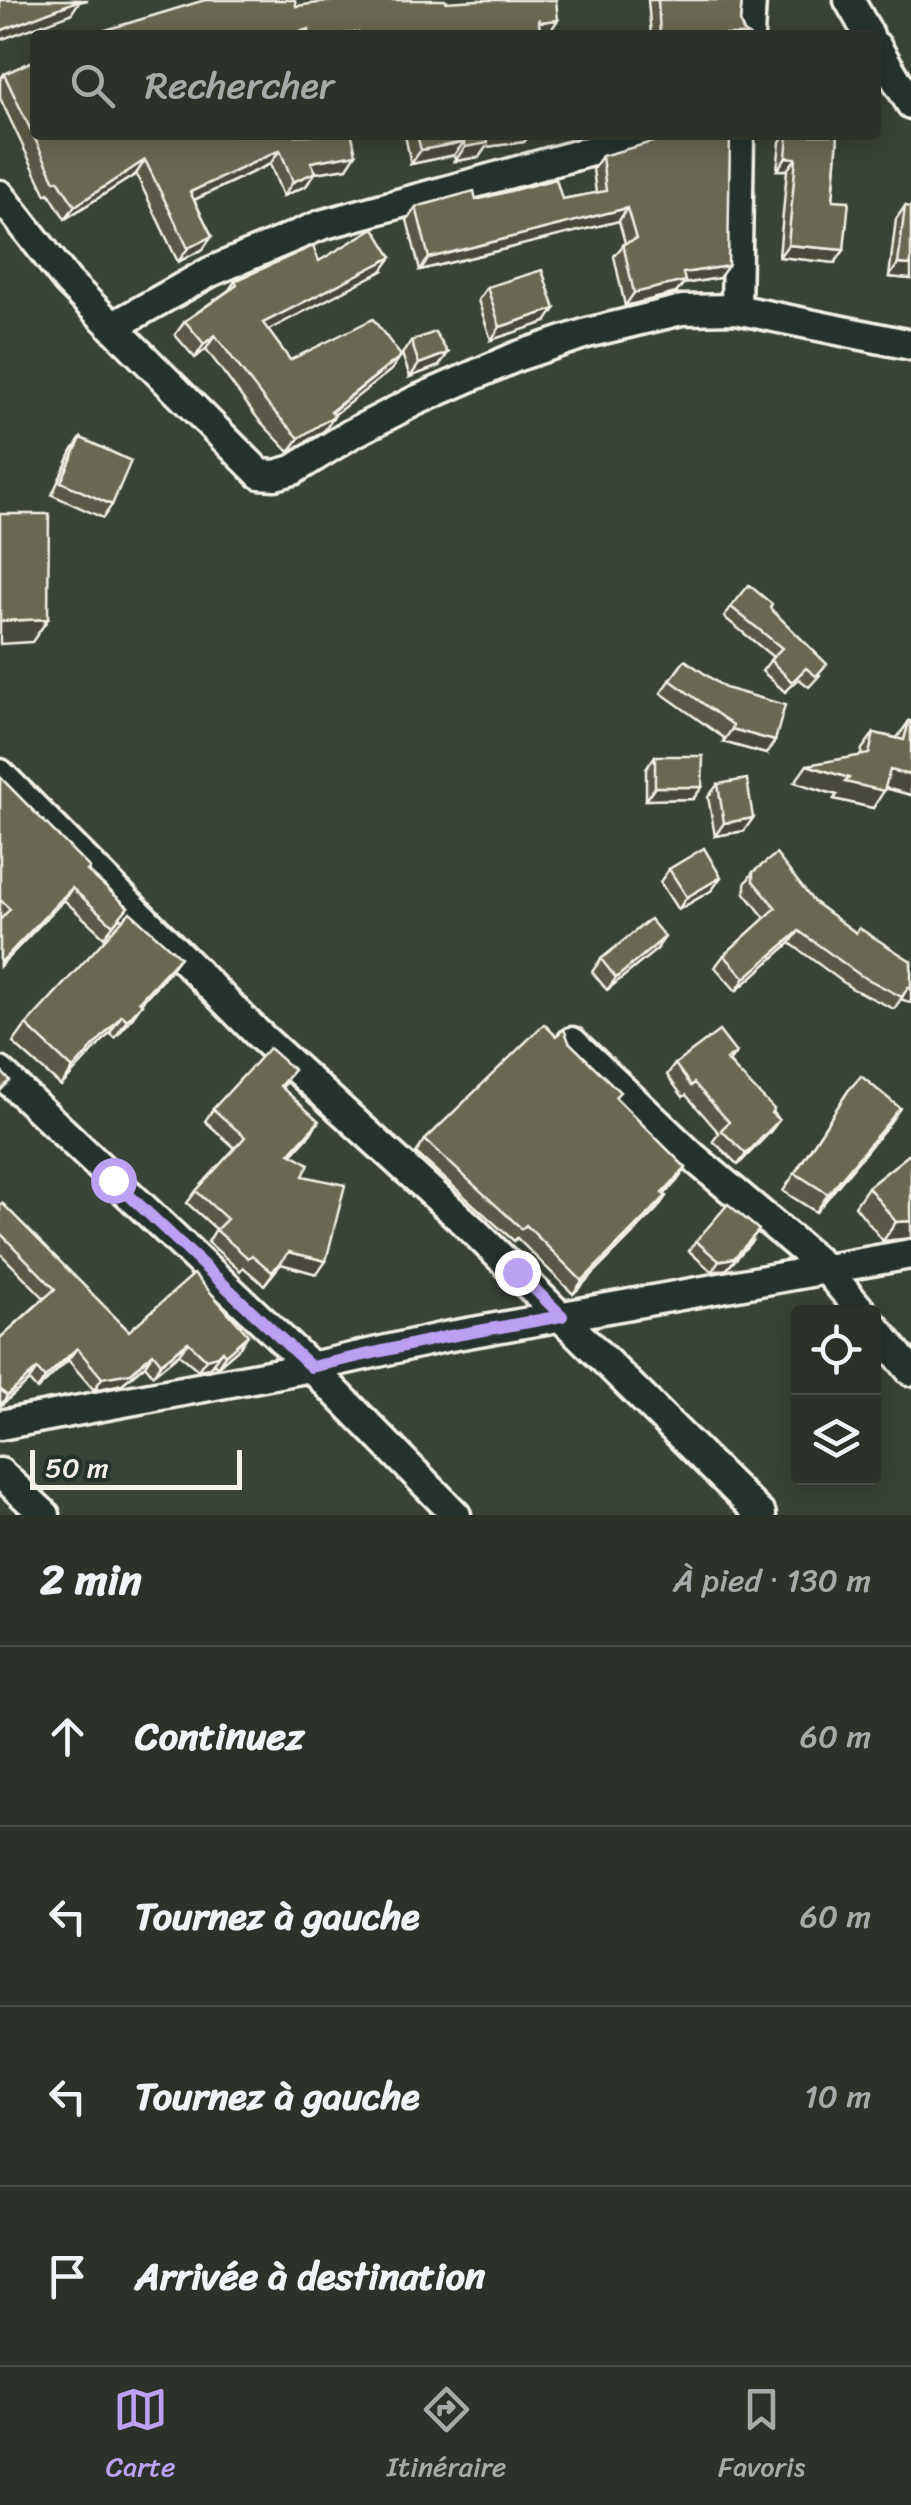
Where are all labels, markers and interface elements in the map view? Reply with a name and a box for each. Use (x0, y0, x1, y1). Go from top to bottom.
search box (30, 30, 881, 140)
text: Rechercher (145, 52, 334, 119)
icon: search (65, 58, 120, 113)
route start (91, 1158, 137, 1204)
route end (495, 1250, 541, 1296)
map controls (791, 1305, 881, 1485)
button: locate (791, 1305, 881, 1395)
button: layers (791, 1395, 881, 1485)
text: 50 m (45, 1443, 109, 1492)
scale bar (30, 1445, 242, 1490)
text: 2 min (40, 1543, 142, 1617)
text: À pied · 130 m (673, 1552, 871, 1609)
text: Continuez (135, 1703, 304, 1770)
text: 60 m (800, 1708, 871, 1765)
icon: ahead (40, 1709, 95, 1764)
text: Tournez à gauche (135, 1883, 419, 1950)
text: 60 m (800, 1888, 871, 1945)
icon: left (40, 1889, 95, 1944)
text: Tournez à gauche (135, 2063, 419, 2130)
text: 10 m (804, 2068, 871, 2125)
icon: left (40, 2069, 95, 2124)
text: Arrivée à destination (135, 2243, 485, 2310)
icon: arrive (40, 2249, 95, 2304)
tab: Carte (106, 2382, 175, 2491)
tab: Itinéraire (387, 2382, 507, 2491)
tab: Favoris (718, 2382, 805, 2491)

